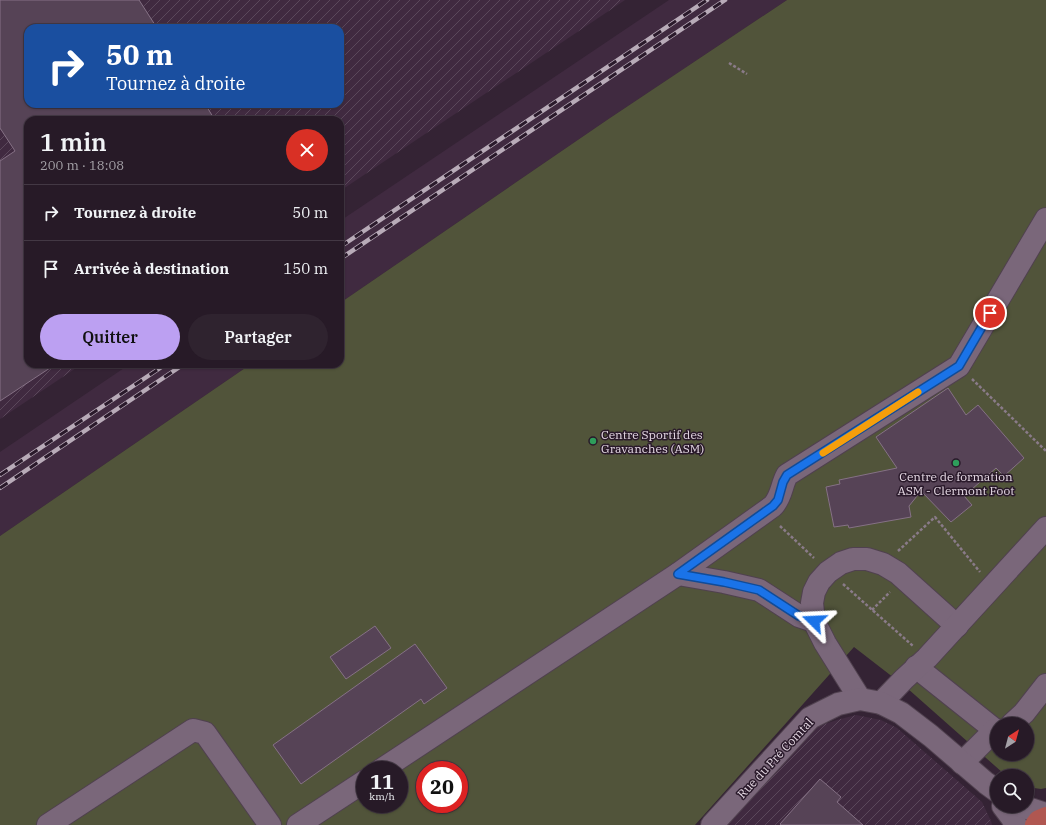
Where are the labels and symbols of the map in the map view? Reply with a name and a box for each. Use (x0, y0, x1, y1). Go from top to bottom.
pin (973, 296, 1007, 330)
place label: Centre Sportif des Gravanches (ASM) (601, 427, 704, 456)
marker: Centre Sportif des Gravanches (ASM) (588, 436, 598, 446)
marker: Centre de formation ASM - Clermont Foot (951, 458, 961, 468)
place label: Centre de formation ASM - Clermont Foot (898, 469, 1015, 498)
position arrow (793, 600, 835, 642)
street label: Rue du Pré Comtal (734, 714, 816, 801)
north arrow (990, 717, 1034, 761)
speed limit sign: 20 (416, 761, 468, 813)

